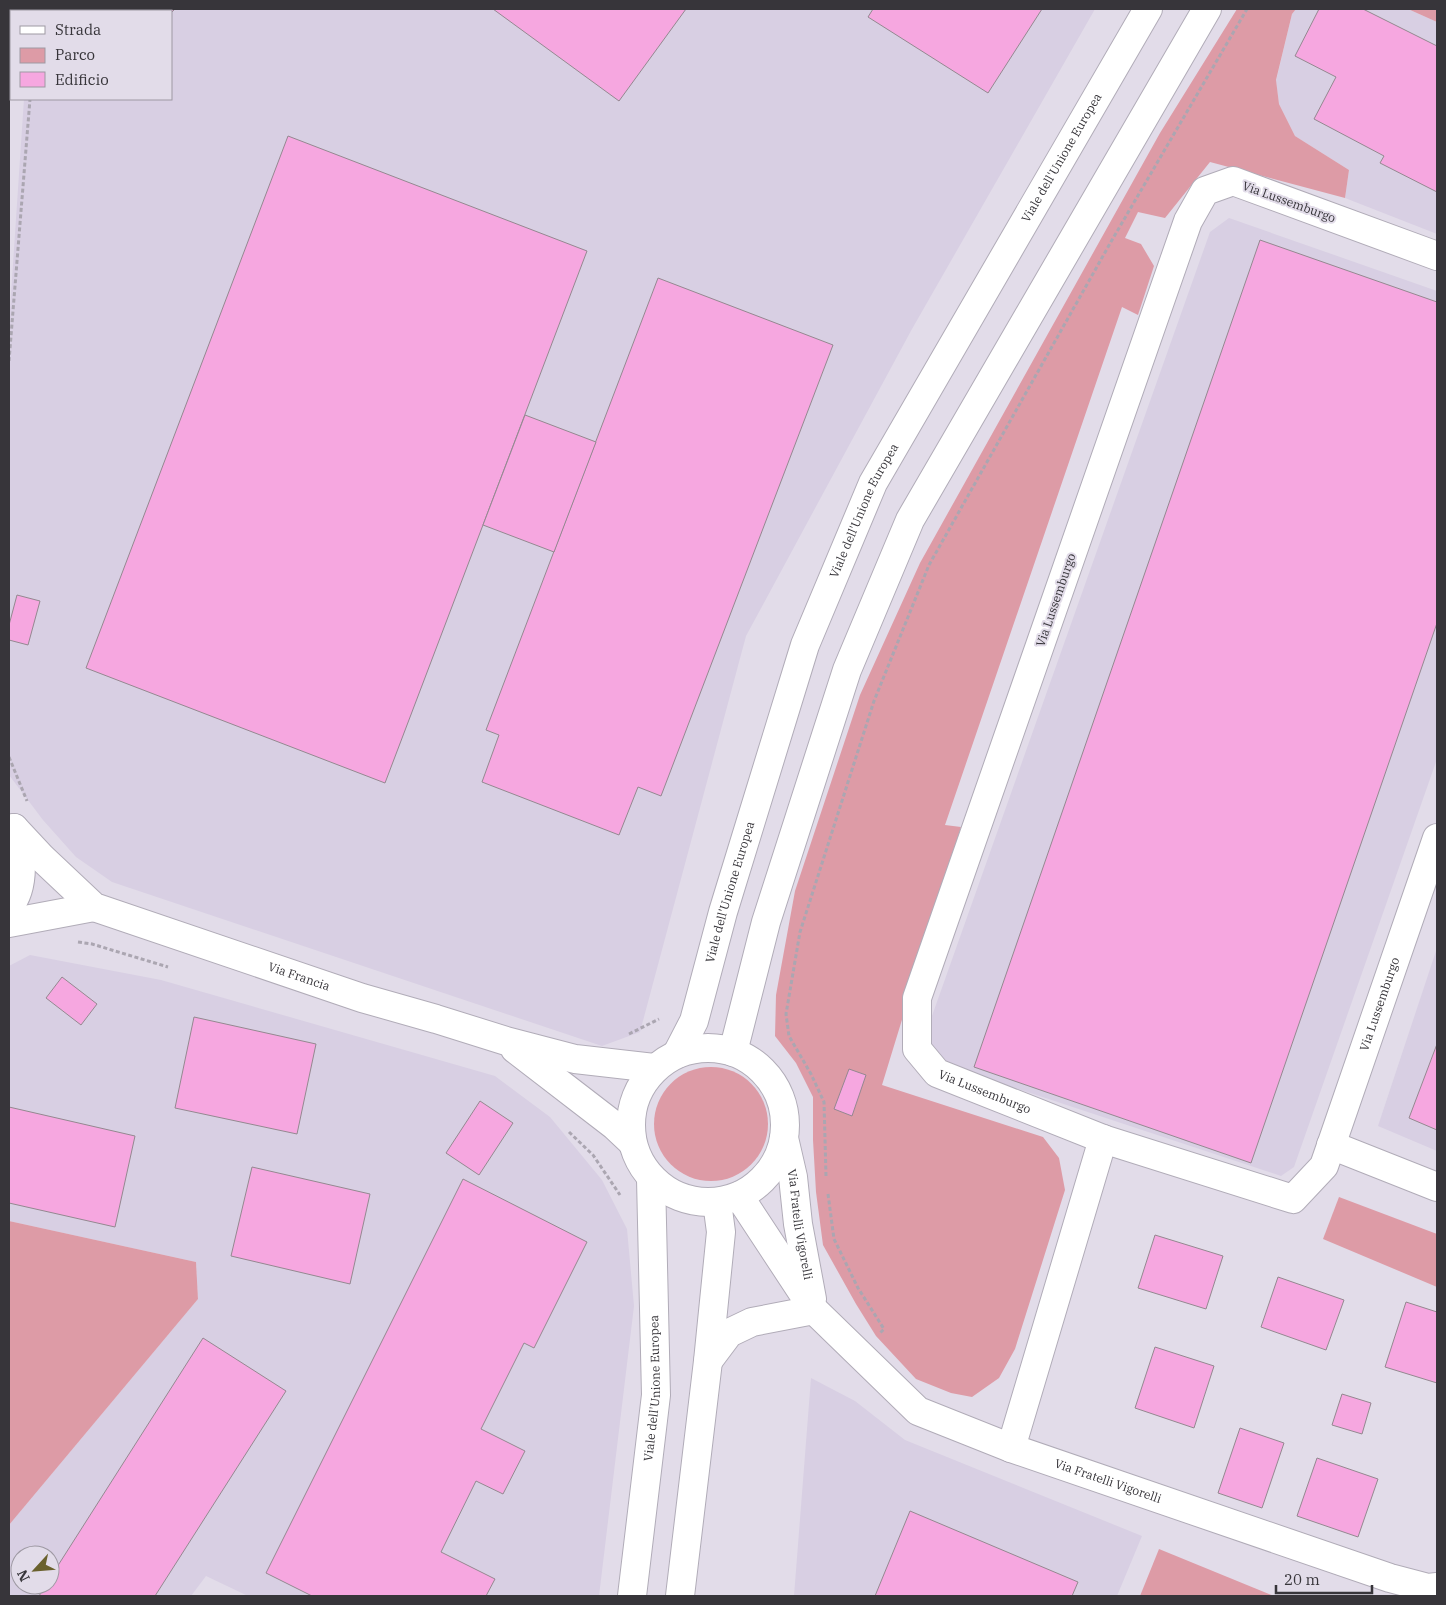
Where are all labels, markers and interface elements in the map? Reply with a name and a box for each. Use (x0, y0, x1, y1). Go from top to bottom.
legend (10, 10, 172, 100)
text: Strada (55, 20, 101, 39)
text: Parco (55, 45, 95, 64)
text: Edificio (55, 70, 109, 89)
street label: Viale dell'Unione Europea (1018, 90, 1105, 225)
street label: Via Lussemburgo (1241, 178, 1338, 225)
street label: Viale dell'Unione Europea (826, 440, 902, 580)
street label: Via Lussemburgo (1032, 551, 1079, 649)
street label: Viale dell'Unione Europea (702, 819, 758, 964)
street label: Via Lussemburgo (1356, 955, 1402, 1053)
street label: Via Francia (266, 959, 332, 994)
street label: Via Lussemburgo (937, 1066, 1033, 1117)
street label: Via Fratelli Vigorelli (784, 1167, 816, 1281)
street label: Viale dell'Unione Europea (640, 1314, 663, 1462)
street label: Via Fratelli Vigorelli (1053, 1456, 1164, 1506)
north arrow (10, 1545, 60, 1595)
scale bar (1276, 1562, 1372, 1594)
text: N (13, 1567, 34, 1585)
text: 20 m (1284, 1570, 1320, 1589)

